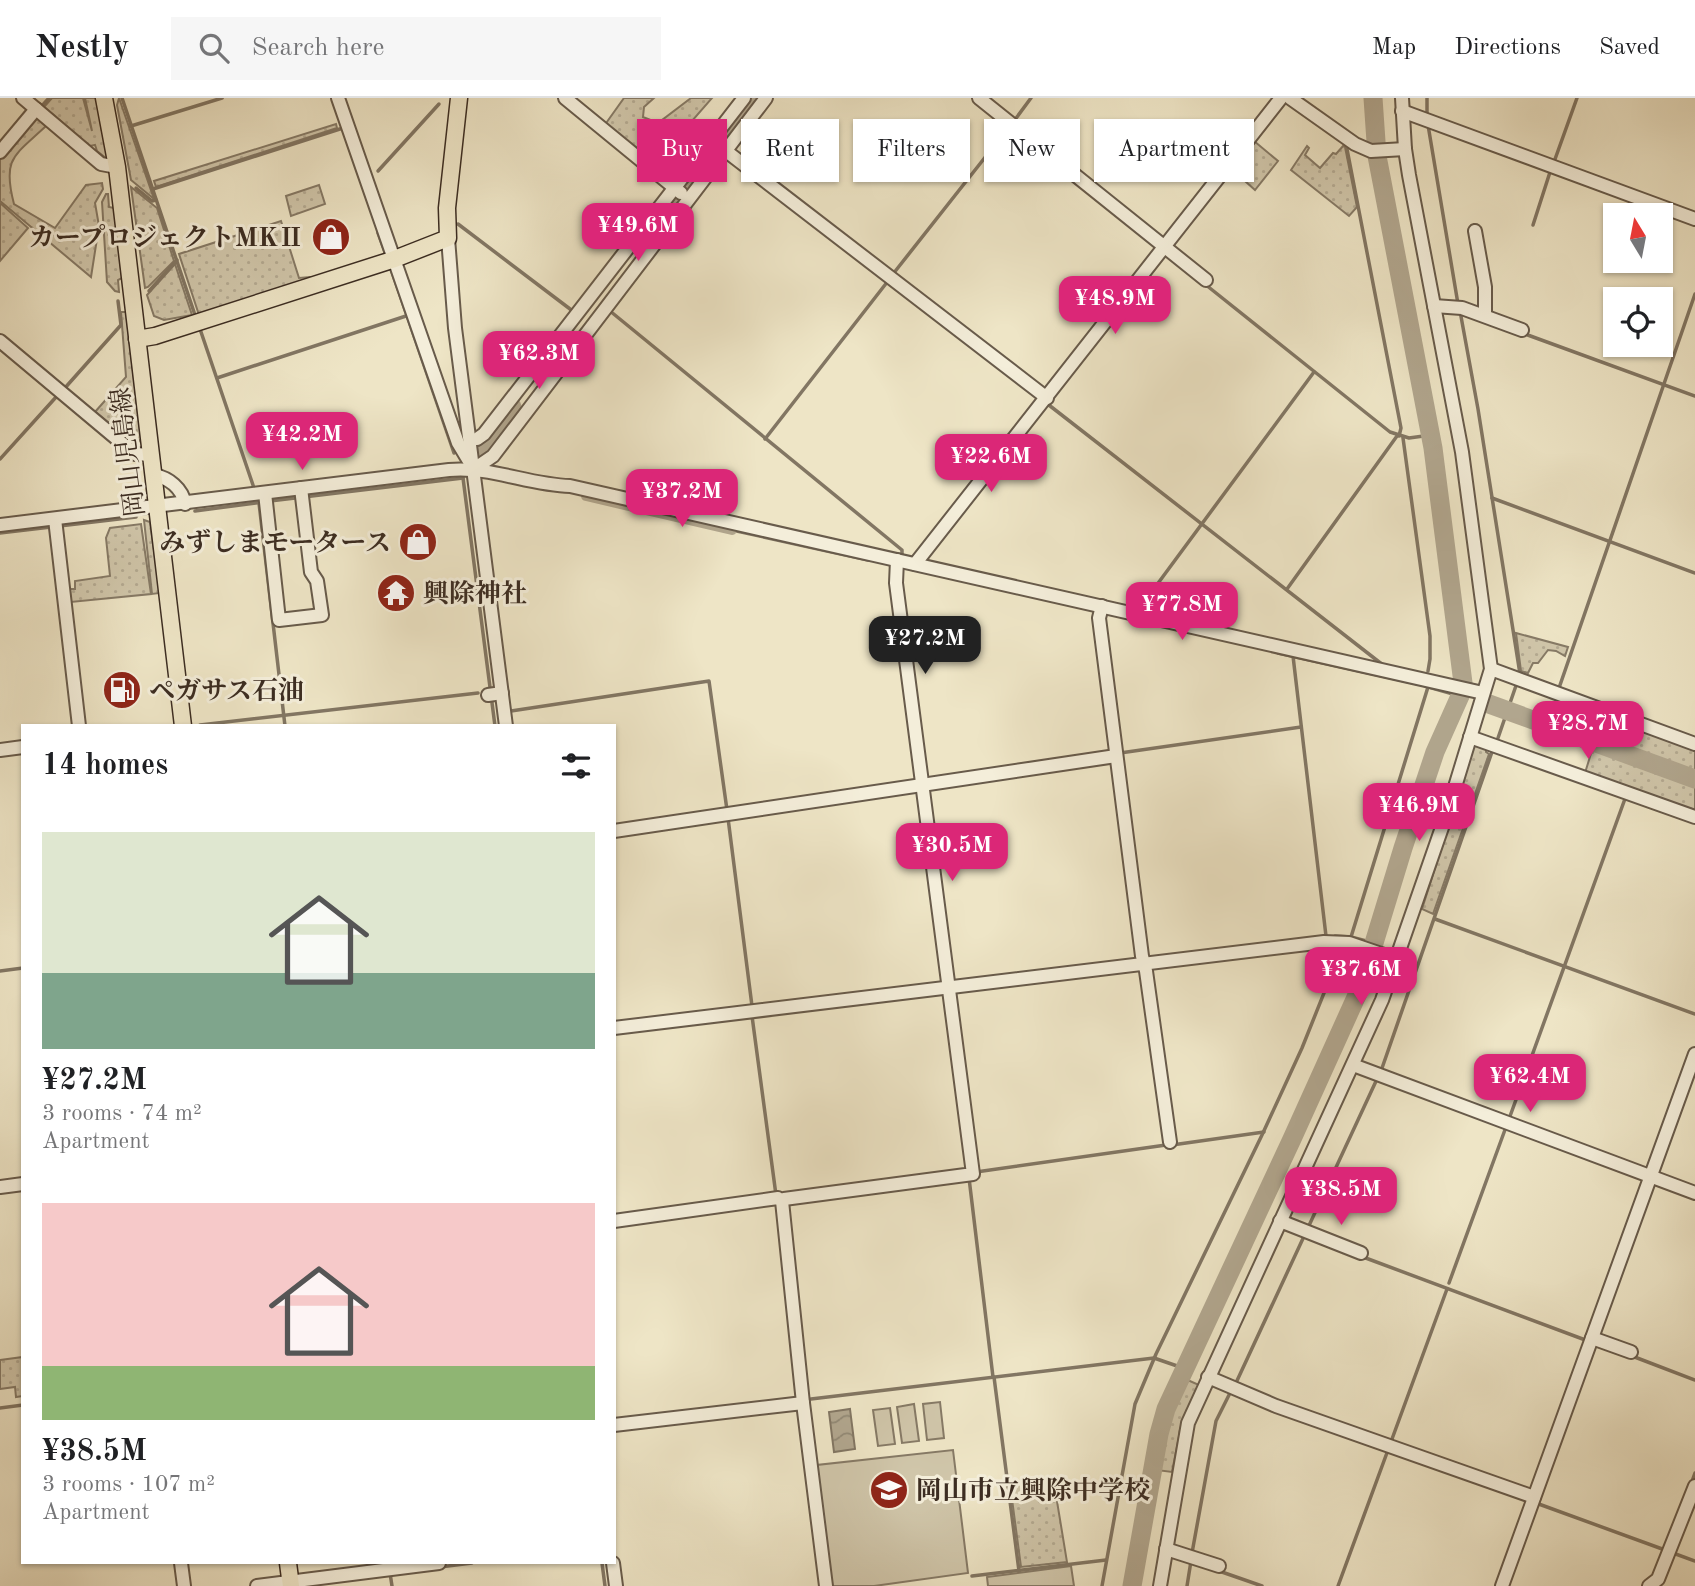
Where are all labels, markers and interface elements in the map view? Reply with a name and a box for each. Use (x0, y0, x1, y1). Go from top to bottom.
search box (171, 17, 661, 80)
icon: search (195, 29, 233, 67)
text: Nestly (35, 32, 129, 65)
text: Search here (251, 35, 385, 61)
text: Map (1372, 36, 1416, 60)
text: Directions (1454, 36, 1561, 60)
text: Saved (1599, 36, 1660, 60)
chip: Buy (637, 119, 727, 182)
chip: Rent (741, 119, 839, 182)
chip: Filters (853, 119, 970, 182)
chip: New (984, 119, 1080, 182)
chip: Apartment (1094, 119, 1254, 182)
north arrow (1603, 203, 1673, 273)
map controls (1603, 203, 1673, 357)
pin: ¥49.6M (581, 204, 695, 263)
text: ¥49.6M (598, 214, 678, 237)
shop icon: カープロジェクトMKⅡ (310, 216, 352, 258)
place label: カープロジェクトMKⅡ (29, 224, 304, 252)
pin: ¥48.9M (1058, 276, 1172, 336)
text: ¥48.9M (1075, 287, 1155, 310)
button: locate (1603, 287, 1673, 357)
pin: ¥62.3M (482, 331, 596, 391)
text: ¥62.3M (499, 342, 579, 365)
street label: 岡山児島線 (106, 386, 150, 518)
pin: ¥42.2M (245, 412, 359, 472)
text: ¥42.2M (262, 423, 342, 446)
pin: ¥22.6M (934, 434, 1048, 494)
text: ¥22.6M (951, 445, 1031, 468)
pin: ¥37.2M (625, 470, 739, 529)
text: ¥37.2M (642, 480, 722, 503)
shop icon: みずしまモータース (397, 521, 439, 563)
place label: みずしまモータース (159, 528, 391, 557)
temple icon: 興除神社 (375, 572, 417, 614)
place label: 興除神社 (423, 579, 527, 608)
pin: ¥77.8M (1125, 582, 1239, 642)
text: ¥77.8M (1142, 593, 1222, 616)
pin: ¥27.2M (868, 616, 982, 676)
text: ¥27.2M (885, 627, 965, 650)
fuel station icon: ペガサス石油 (101, 669, 143, 711)
place label: ペガサス石油 (149, 676, 304, 705)
pin: ¥28.7M (1531, 702, 1645, 761)
text: ¥28.7M (1548, 712, 1628, 735)
icon: filters (557, 747, 595, 785)
text: 14 homes (42, 751, 168, 781)
pin: ¥46.9M (1362, 784, 1476, 843)
text: ¥46.9M (1379, 794, 1459, 817)
pin: ¥30.5M (895, 824, 1009, 883)
text: ¥30.5M (912, 834, 992, 857)
icon: home (256, 877, 382, 1003)
pin: ¥37.6M (1304, 948, 1418, 1007)
text: ¥37.6M (1321, 958, 1401, 981)
pin: ¥62.4M (1473, 1054, 1587, 1114)
text: ¥62.4M (1490, 1065, 1570, 1088)
text: ¥27.2M (42, 1066, 147, 1096)
text: 3 rooms · 74 m² (42, 1102, 202, 1125)
text: Apartment (42, 1130, 150, 1153)
pin: ¥38.5M (1284, 1168, 1398, 1227)
text: ¥38.5M (1301, 1178, 1381, 1201)
icon: home (256, 1248, 382, 1374)
text: ¥38.5M (42, 1437, 147, 1467)
school or university icon: 岡山市立興除中学校 (868, 1469, 910, 1511)
text: 3 rooms · 107 m² (42, 1473, 215, 1496)
place label: 岡山市立興除中学校 (916, 1476, 1150, 1505)
text: Apartment (42, 1501, 150, 1524)

